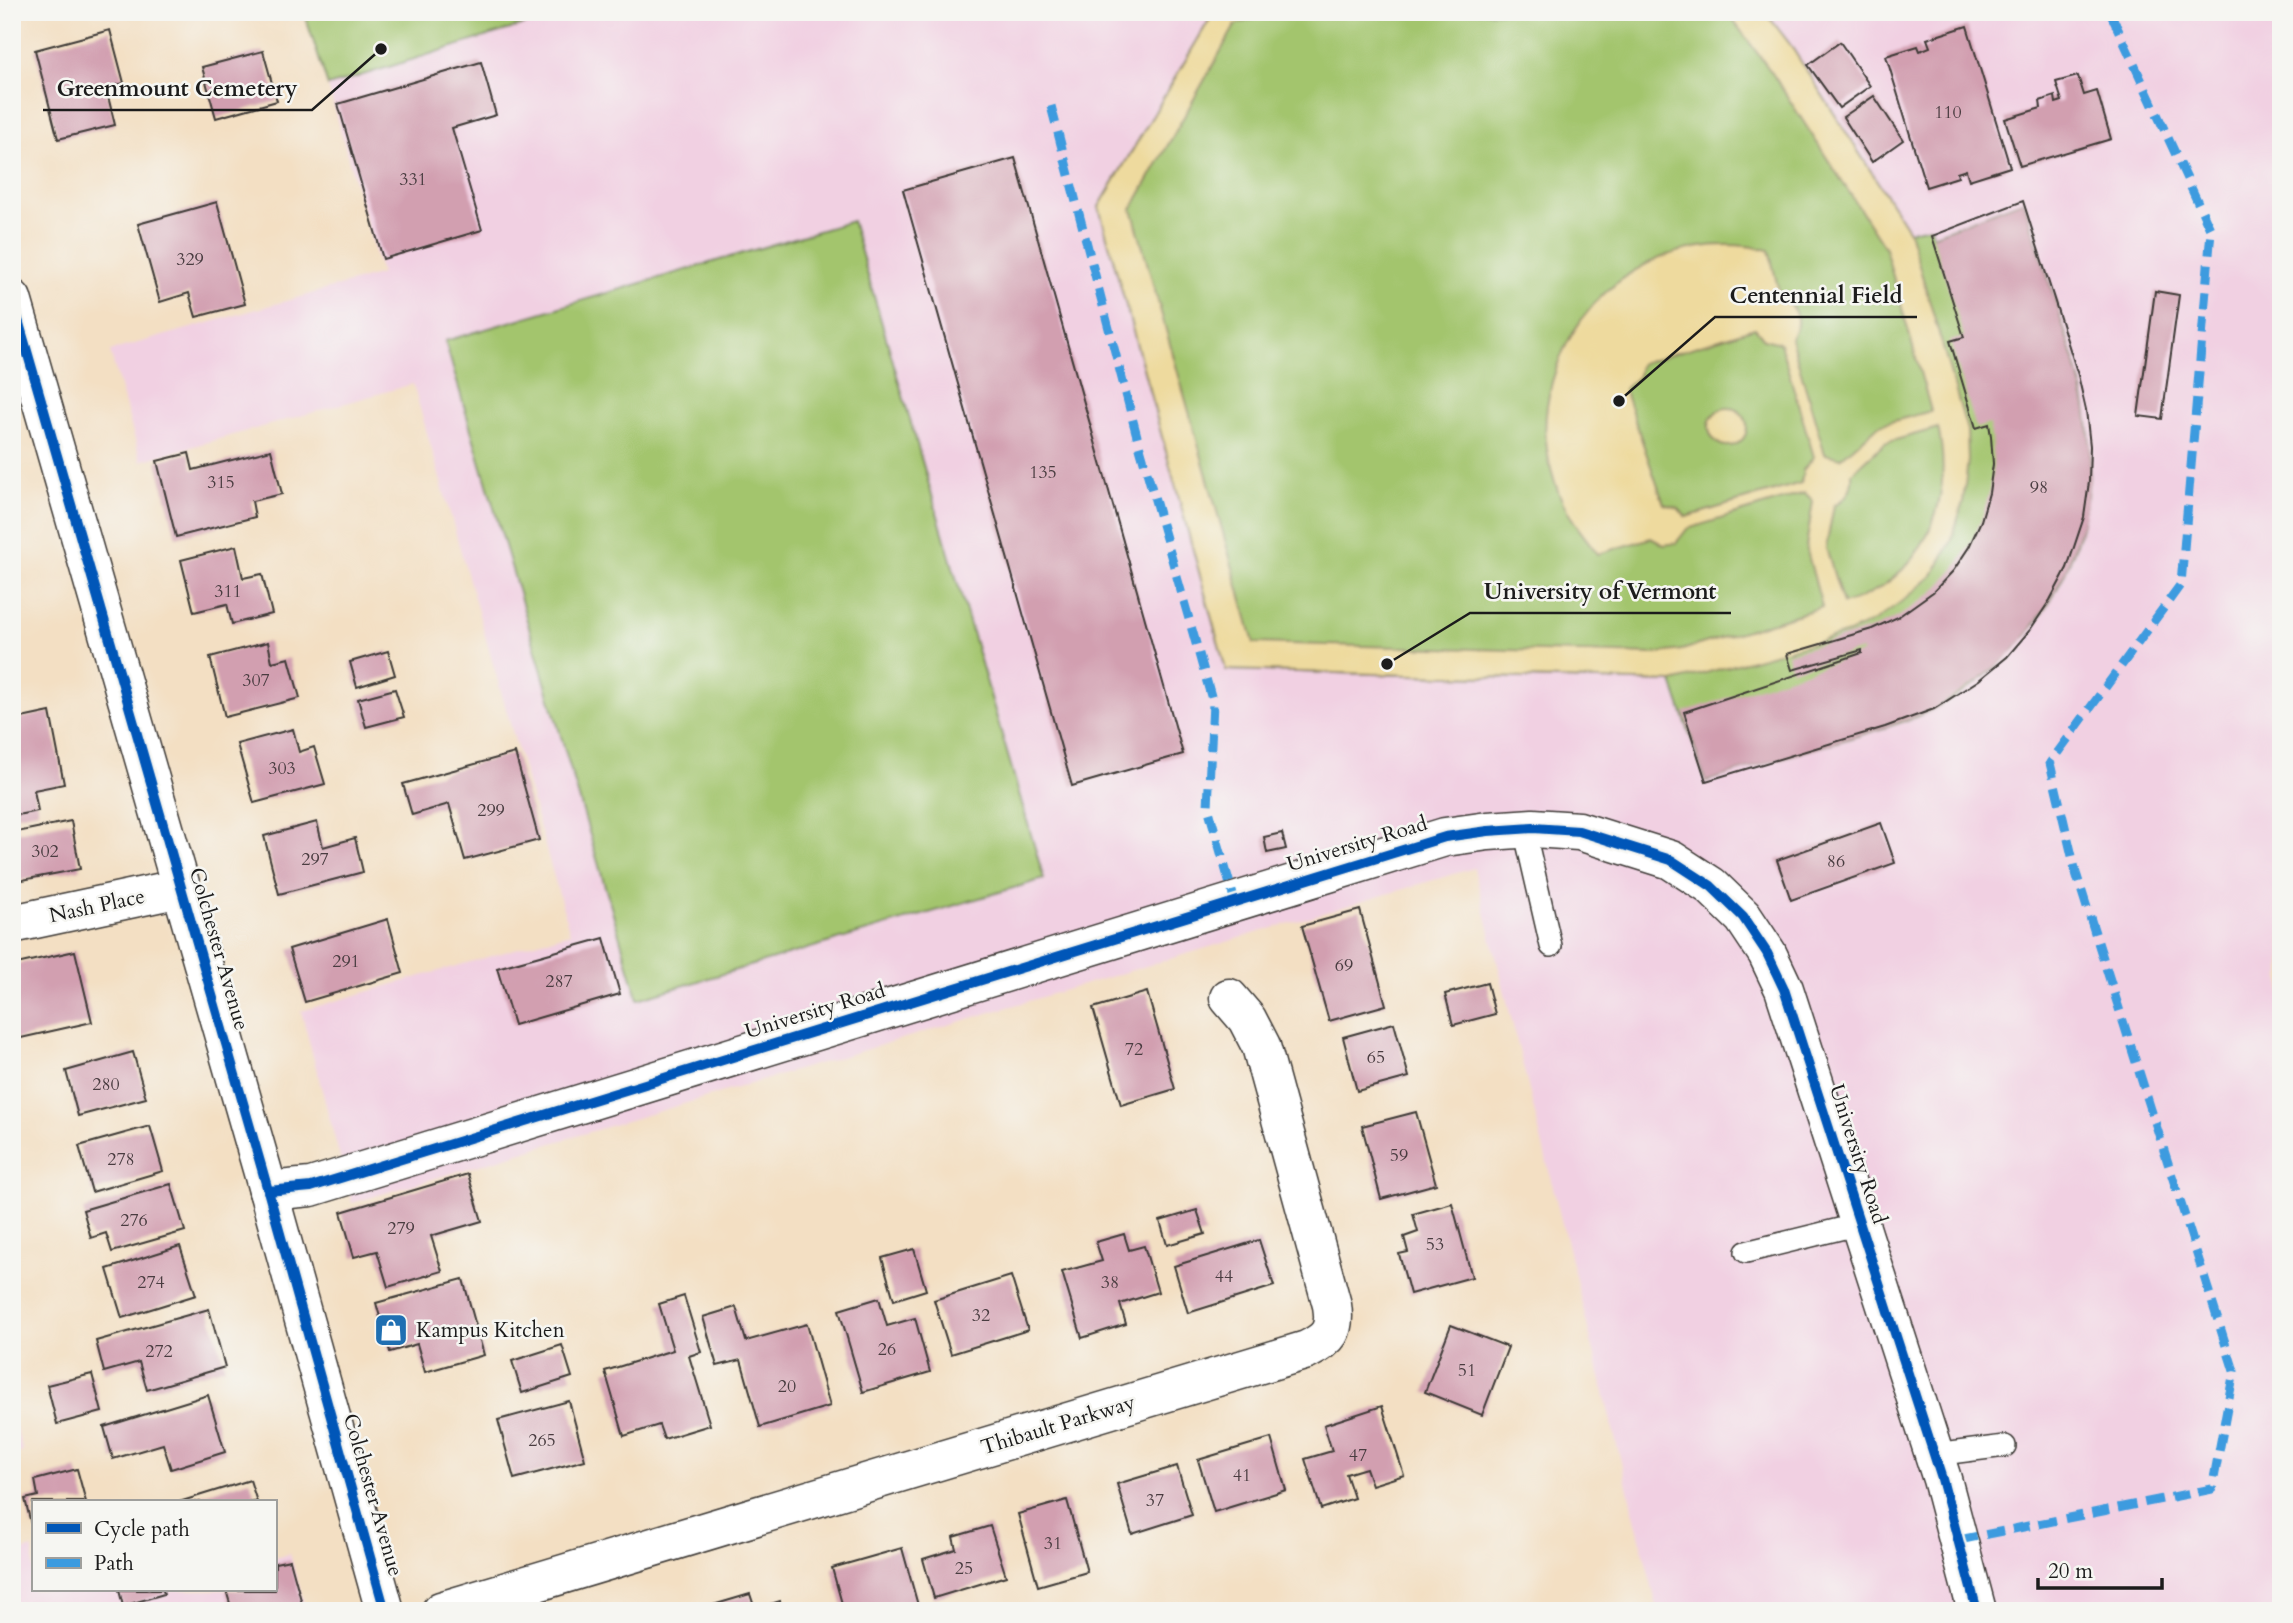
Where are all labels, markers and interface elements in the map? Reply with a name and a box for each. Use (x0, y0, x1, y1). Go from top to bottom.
callout: Greenmount Cemetery (43, 66, 312, 110)
text: Greenmount Cemetery (56, 73, 298, 104)
house number: 110 (1934, 100, 1962, 125)
house number: 331 (399, 167, 427, 192)
house number: 329 (176, 247, 204, 272)
callout: Centennial Field (1715, 273, 1917, 317)
text: Centennial Field (1729, 280, 1903, 311)
house number: 135 (1029, 460, 1057, 485)
house number: 315 (207, 470, 235, 495)
house number: 98 (2030, 475, 2048, 500)
callout: University of Vermont (1470, 569, 1731, 613)
text: University of Vermont (1484, 576, 1716, 607)
house number: 311 (214, 579, 242, 604)
house number: 307 (242, 668, 270, 693)
house number: 303 (268, 756, 296, 781)
house number: 299 (477, 798, 505, 823)
street label: University Road (1283, 809, 1431, 879)
house number: 302 (31, 839, 59, 864)
house number: 297 (301, 847, 329, 872)
house number: 86 (1827, 849, 1845, 874)
street label: Colchester Avenue (182, 864, 256, 1034)
street label: Nash Place (46, 882, 148, 930)
house number: 291 (332, 949, 360, 974)
house number: 69 (1335, 953, 1353, 978)
house number: 287 (545, 969, 573, 994)
street label: University Road (741, 976, 889, 1046)
house number: 72 (1125, 1037, 1143, 1062)
house number: 65 (1367, 1045, 1385, 1070)
house number: 280 (92, 1072, 120, 1097)
street label: University Road (1822, 1080, 1894, 1228)
house number: 59 (1390, 1143, 1408, 1168)
house number: 278 (107, 1147, 135, 1172)
house number: 276 (120, 1208, 148, 1233)
house number: 279 (387, 1216, 415, 1241)
house number: 53 (1426, 1232, 1444, 1257)
house number: 44 (1215, 1264, 1233, 1289)
house number: 274 (137, 1270, 165, 1295)
house number: 38 (1101, 1270, 1119, 1295)
house number: 32 (972, 1303, 990, 1328)
shop icon: Kampus Kitchen (372, 1311, 410, 1349)
place label: Kampus Kitchen (416, 1316, 565, 1345)
house number: 26 (878, 1337, 896, 1362)
house number: 272 (145, 1339, 173, 1364)
house number: 51 (1458, 1358, 1476, 1383)
house number: 20 (778, 1374, 796, 1399)
street label: Thibault Parkway (977, 1388, 1139, 1462)
street label: Colchester Avenue (336, 1410, 410, 1580)
house number: 265 (528, 1428, 556, 1453)
house number: 47 (1349, 1443, 1367, 1468)
house number: 41 (1233, 1463, 1251, 1488)
house number: 37 (1146, 1488, 1164, 1513)
legend (32, 1500, 276, 1592)
text: Cycle path (94, 1515, 190, 1544)
house number: 31 (1044, 1531, 1062, 1556)
scale bar (2038, 1546, 2162, 1590)
text: Path (94, 1549, 134, 1578)
house number: 25 (955, 1556, 973, 1581)
text: 20 m (2048, 1557, 2093, 1586)

